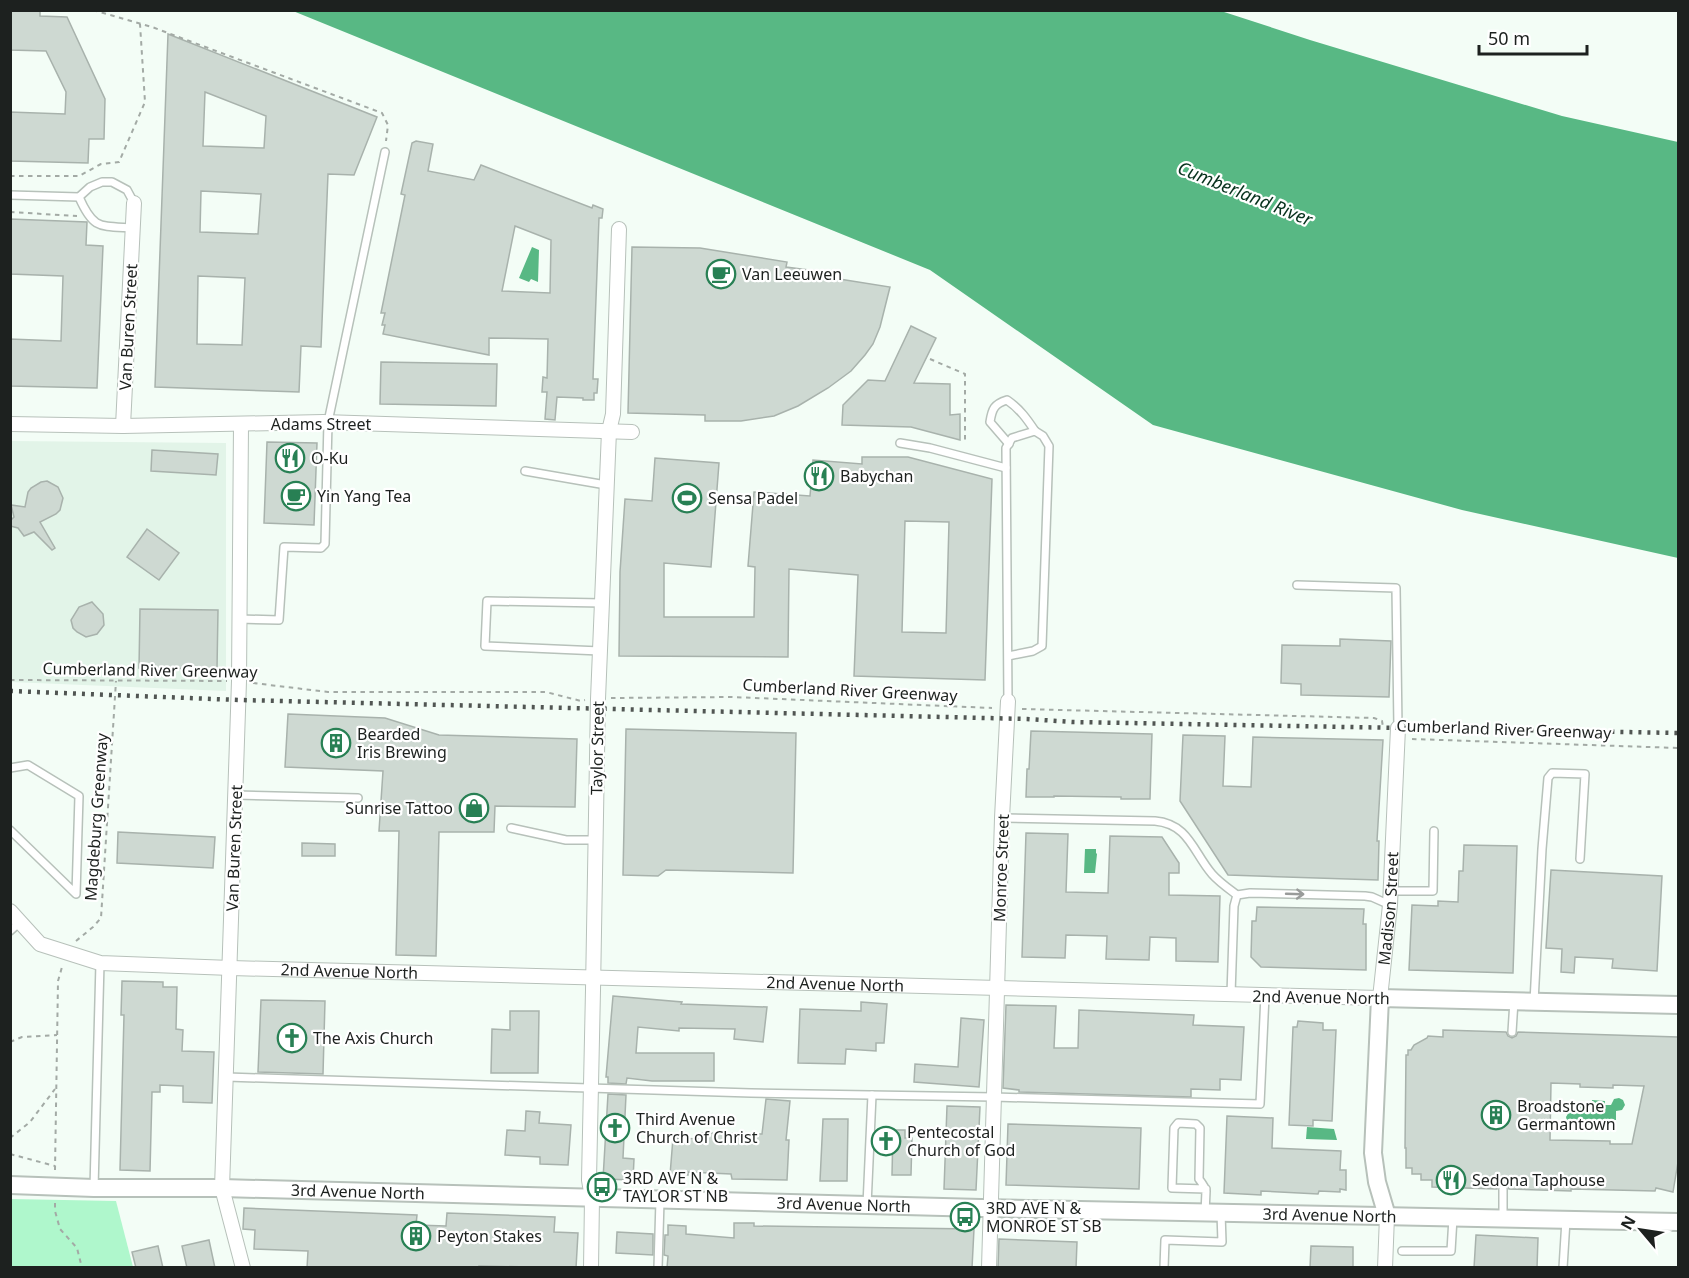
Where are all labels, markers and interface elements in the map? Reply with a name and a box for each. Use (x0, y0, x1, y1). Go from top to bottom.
scale bar (1479, 18, 1587, 56)
text: 50 m (1488, 26, 1530, 50)
water label: Cumberland River (1174, 155, 1317, 231)
cafe icon: Van Leeuwen (705, 258, 737, 290)
street label: Van Buren Street (114, 263, 142, 391)
place label: Van Leeuwen (742, 263, 842, 285)
street label: Adams Street (271, 413, 371, 435)
restaurant icon: O-Ku (274, 442, 306, 474)
place label: O-Ku (311, 447, 348, 469)
restaurant icon: Babychan (803, 460, 835, 492)
place label: Babychan (840, 465, 914, 487)
cafe icon: Yin Yang Tea (280, 480, 312, 512)
sports icon: Sensa Padel (671, 482, 703, 514)
place label: Yin Yang Tea (317, 485, 411, 507)
place label: Sensa Padel (708, 487, 798, 509)
street label: Cumberland River Greenway (42, 657, 259, 683)
street label: Cumberland River Greenway (742, 673, 959, 707)
street label: Taylor Street (585, 701, 609, 795)
street label: Cumberland River Greenway (1396, 714, 1613, 744)
place label: Bearded Iris Brewing (357, 723, 447, 763)
building icon: Bearded Iris Brewing (320, 727, 352, 759)
street label: Magdeburg Greenway (79, 732, 113, 902)
street label: Van Buren Street (221, 784, 247, 912)
shop icon: Sunrise Tattoo (458, 792, 490, 824)
place label: Sunrise Tattoo (345, 797, 453, 819)
street label: Monroe Street (988, 813, 1014, 922)
street label: Madison Street (1373, 851, 1403, 966)
one-way arrow (1285, 888, 1305, 900)
street label: 2nd Avenue North (280, 958, 418, 984)
street label: 2nd Avenue North (766, 971, 904, 997)
street label: 2nd Avenue North (1252, 985, 1390, 1009)
church icon: The Axis Church (276, 1022, 308, 1054)
place label: The Axis Church (313, 1027, 433, 1049)
place label: Broadstone Germantown (1517, 1095, 1616, 1135)
building icon: Broadstone Germantown (1480, 1099, 1512, 1131)
place label: Third Avenue Church of Christ (636, 1108, 758, 1148)
church icon: Third Avenue Church of Christ (599, 1112, 631, 1144)
place label: Pentecostal Church of God (907, 1121, 1015, 1161)
church icon: Pentecostal Church of God (870, 1125, 902, 1157)
restaurant icon: Sedona Taphouse (1435, 1164, 1467, 1196)
place label: 3RD AVE N & TAYLOR ST NB (623, 1167, 728, 1207)
place label: Sedona Taphouse (1472, 1169, 1605, 1191)
bus stop icon: 3RD AVE N & TAYLOR ST NB (586, 1171, 618, 1203)
street label: 3rd Avenue North (291, 1179, 425, 1204)
street label: 3rd Avenue North (776, 1192, 911, 1217)
place label: 3RD AVE N & MONROE ST SB (986, 1197, 1102, 1237)
north arrow (1611, 1200, 1671, 1260)
bus stop icon: 3RD AVE N & MONROE ST SB (949, 1201, 981, 1233)
street label: 3rd Avenue North (1262, 1203, 1397, 1227)
text: N (1615, 1212, 1641, 1234)
building icon: Peyton Stakes (400, 1220, 432, 1252)
place label: Peyton Stakes (437, 1225, 542, 1247)

